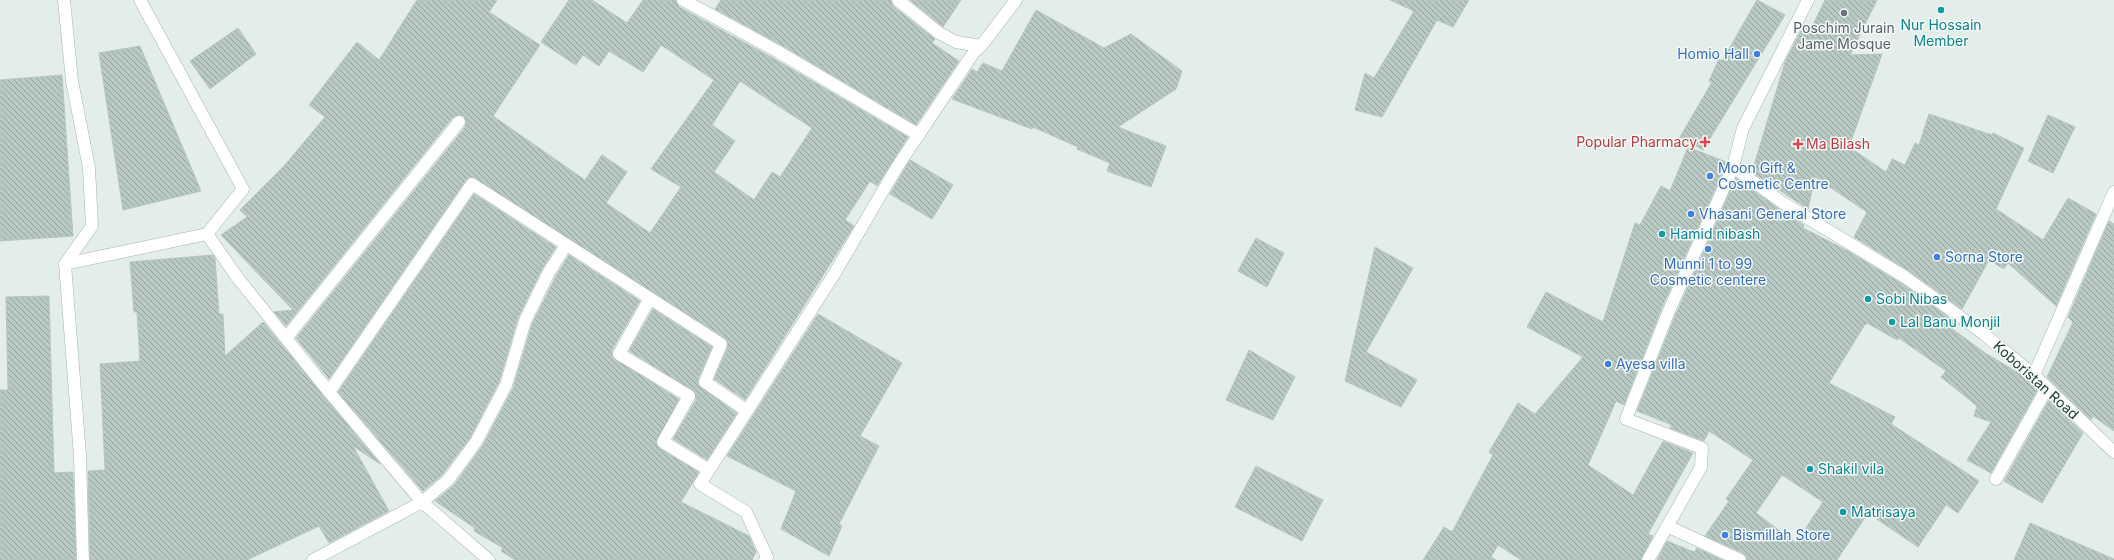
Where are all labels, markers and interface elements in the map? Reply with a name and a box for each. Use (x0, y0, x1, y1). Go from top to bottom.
marker: Nur Hossain Member (1936, 5, 1946, 15)
marker: Poschim Jurain Jame Mosque (1839, 8, 1849, 18)
place label: Nur Hossain Member (1900, 16, 1982, 49)
place label: Poschim Jurain Jame Mosque (1793, 19, 1895, 52)
place label: Homio Hall (1677, 45, 1749, 62)
marker: Homio Hall (1752, 49, 1762, 59)
place label: Popular Pharmacy (1576, 133, 1697, 150)
place label: Ma Bilash (1806, 135, 1870, 152)
marker: Popular Pharmacy (1700, 137, 1710, 147)
marker: Ma Bilash (1793, 139, 1803, 149)
place label: Moon Gift & Cosmetic Centre (1718, 159, 1829, 192)
marker: Moon Gift & Cosmetic Centre (1705, 171, 1715, 181)
place label: Vhasani General Store (1699, 205, 1846, 222)
marker: Vhasani General Store (1686, 209, 1696, 219)
place label: Hamid nibash (1670, 225, 1760, 242)
marker: Hamid nibash (1657, 229, 1667, 239)
marker: Munni 1 to 99 Cosmetic centere (1703, 244, 1713, 254)
place label: Sorna Store (1945, 248, 2023, 265)
marker: Sorna Store (1932, 252, 1942, 262)
place label: Munni 1 to 99 Cosmetic centere (1650, 255, 1766, 288)
place label: Sobi Nibas (1876, 290, 1947, 307)
marker: Sobi Nibas (1863, 294, 1873, 304)
place label: Lal Banu Monjil (1900, 313, 2000, 330)
marker: Lal Banu Monjil (1887, 317, 1897, 327)
street label: Koboristan Road (1990, 337, 2083, 422)
place label: Ayesa villa (1616, 355, 1686, 372)
marker: Ayesa villa (1603, 359, 1613, 369)
place label: Shakil vila (1818, 460, 1884, 477)
marker: Shakil vila (1805, 464, 1815, 474)
place label: Matrisaya (1851, 503, 1916, 520)
marker: Matrisaya (1838, 507, 1848, 517)
place label: Bismillah Store (1733, 526, 1830, 543)
marker: Bismillah Store (1720, 530, 1730, 540)

